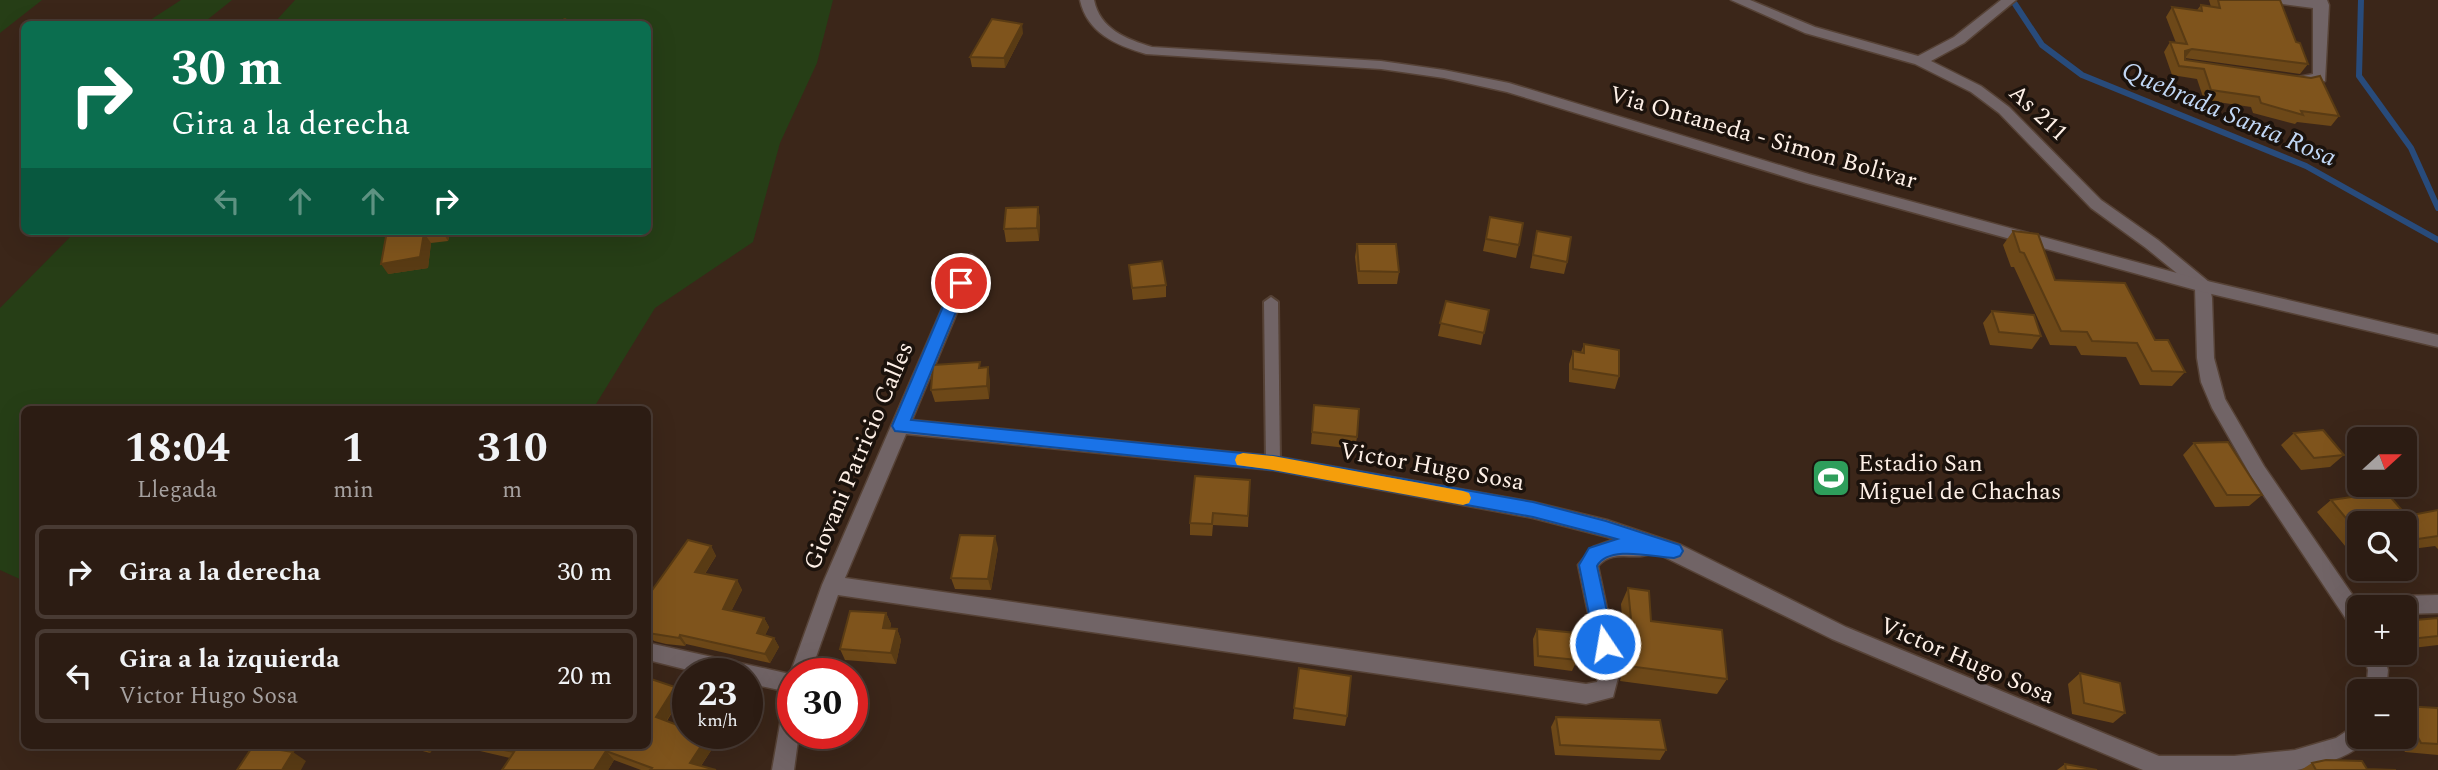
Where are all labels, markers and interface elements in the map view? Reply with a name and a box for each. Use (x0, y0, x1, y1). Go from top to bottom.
text: 30 m (171, 32, 282, 107)
icon: right (56, 49, 147, 140)
water label: Quebrada Santa Rosa (2115, 51, 2343, 177)
street label: As 211 (2000, 76, 2076, 150)
street label: Via Ontaneda - Simon Bolivar (1605, 77, 1921, 199)
text: Gira a la derecha (171, 100, 410, 149)
icon: left (208, 182, 246, 220)
icon: ahead (281, 182, 319, 220)
icon: ahead (354, 182, 392, 220)
icon: right (427, 182, 465, 220)
pin (931, 253, 991, 313)
icon: arrive (942, 264, 980, 302)
street label: Giovani Patricio Calles (795, 336, 923, 576)
text: 18:04 (124, 417, 230, 480)
text: 1 (342, 417, 365, 480)
text: 310 (477, 417, 548, 480)
north arrow (2347, 427, 2417, 497)
map controls (2347, 427, 2417, 749)
street label: Victor Hugo Sosa (1337, 433, 1527, 501)
place label: Estadio San Miguel de Chachas (1858, 446, 2061, 510)
sports icon: Estadio San Miguel de Chachas (1810, 457, 1852, 499)
text: Llegada (137, 473, 217, 508)
text: min (333, 473, 374, 508)
text: m (502, 473, 522, 508)
button: search (2347, 511, 2417, 581)
text: Gira a la derecha (119, 552, 321, 592)
text: 30 m (557, 552, 612, 592)
icon: right (60, 553, 98, 591)
button: + (2347, 595, 2417, 665)
position arrow (1568, 607, 1642, 681)
street label: Victor Hugo Sosa (1874, 608, 2060, 714)
text: Gira a la izquierda (119, 639, 340, 679)
text: 20 m (557, 656, 612, 696)
icon: left (60, 657, 98, 695)
speed limit sign: 30 (777, 658, 868, 749)
text: 23 (698, 668, 737, 721)
text: Victor Hugo Sosa (119, 679, 298, 714)
button: − (2347, 679, 2417, 749)
text: km/h (697, 707, 738, 734)

